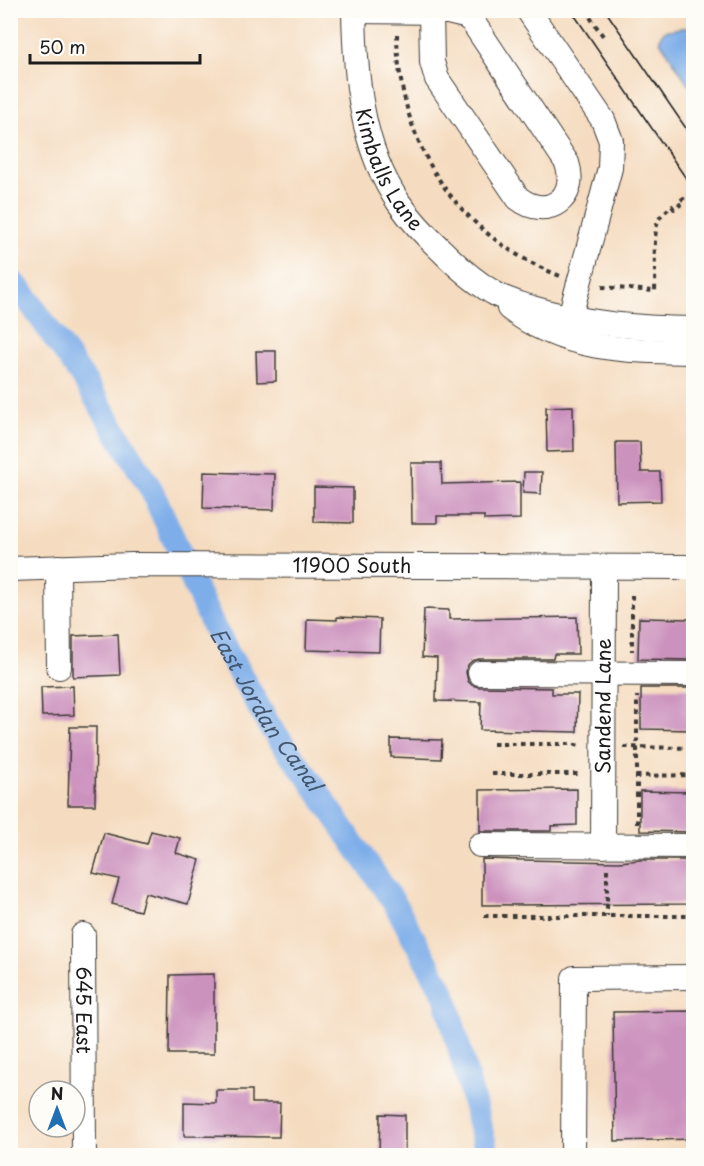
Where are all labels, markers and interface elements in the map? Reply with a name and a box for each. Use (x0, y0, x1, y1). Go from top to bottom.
scale bar (30, 27, 200, 65)
text: 50 m (39, 33, 86, 60)
street label: Kimballs Lane (349, 105, 431, 237)
street label: 11900 South (293, 550, 411, 580)
water label: East Jordan Canal (203, 621, 333, 800)
street label: Sandend Lane (587, 638, 618, 774)
street label: 645 East (69, 966, 100, 1054)
north arrow (27, 1079, 87, 1139)
text: N (51, 1081, 63, 1105)

